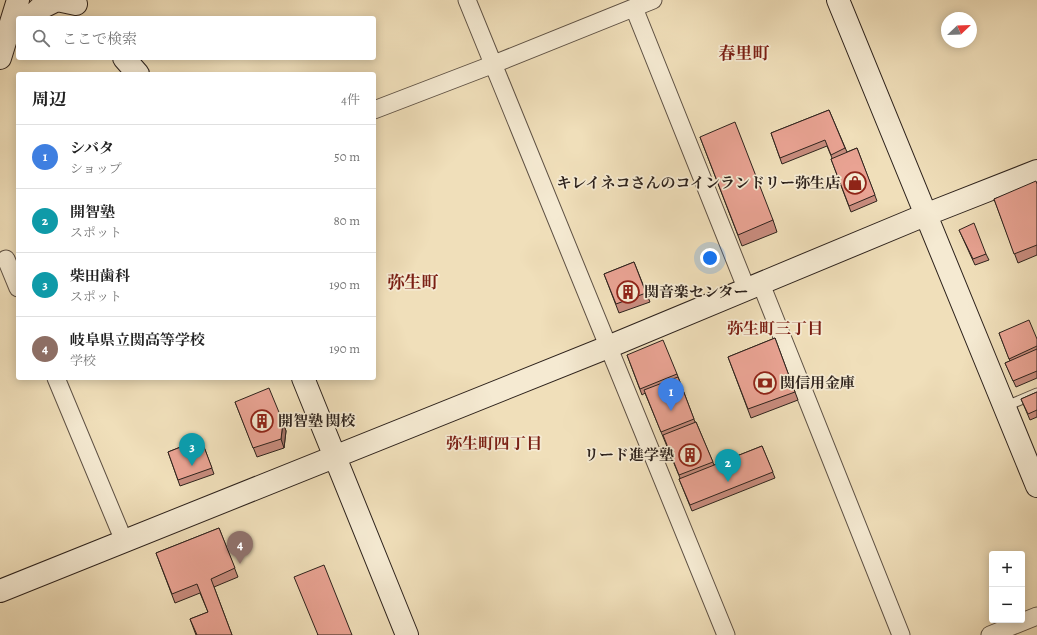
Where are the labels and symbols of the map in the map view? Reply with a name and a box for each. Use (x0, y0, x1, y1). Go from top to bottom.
north arrow (941, 12, 977, 48)
district label: 春里町 (719, 42, 770, 65)
shop icon: キレイネコさんのコインランドリー弥生店 (842, 170, 868, 196)
place label: キレイネコさんのコインランドリー弥生店 (556, 173, 840, 193)
your location (700, 248, 720, 268)
district label: 弥生町 (388, 271, 439, 294)
building icon: 関音楽センター (615, 279, 641, 305)
place label: 関音楽センター (644, 282, 748, 302)
district label: 弥生町三丁目 (727, 318, 823, 340)
bank icon: 関信用金庫 (752, 370, 778, 396)
place label: 関信用金庫 (780, 373, 855, 393)
pin: 1 (658, 378, 684, 411)
building icon: 開智塾 関校 (249, 408, 275, 434)
place label: 開智塾 関校 (278, 411, 356, 431)
pin: 3 (179, 433, 205, 466)
district label: 弥生町四丁目 (446, 433, 542, 455)
building icon: リード進学塾 (677, 442, 703, 468)
place label: リード進学塾 (584, 445, 674, 465)
pin: 2 (715, 449, 741, 482)
pin: 4 (227, 531, 253, 564)

